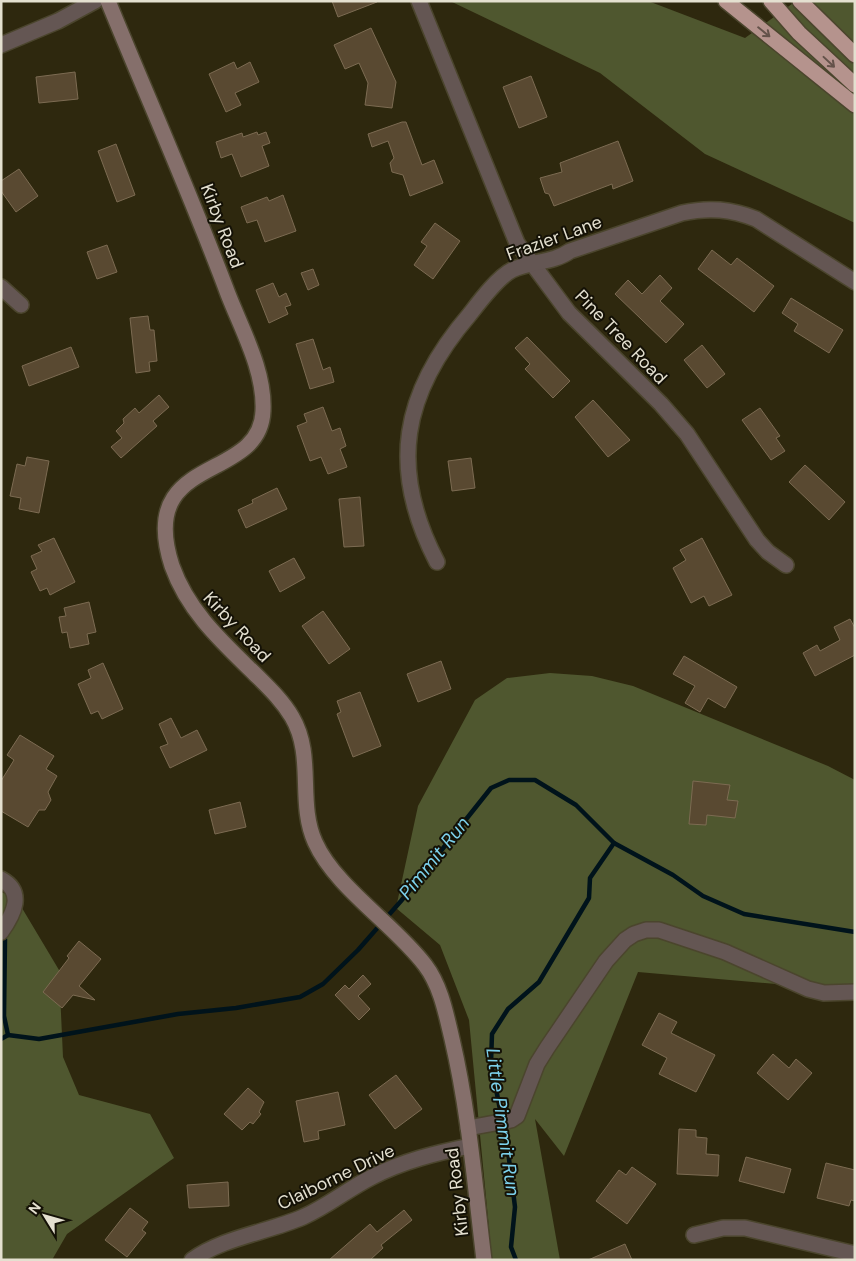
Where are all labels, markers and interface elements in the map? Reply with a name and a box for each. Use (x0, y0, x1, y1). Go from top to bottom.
one-way arrow (757, 26, 770, 37)
one-way arrow (822, 56, 835, 68)
street label: Kirby Road (195, 180, 249, 272)
street label: Frazier Lane (503, 210, 605, 266)
street label: Pine Tree Road (570, 285, 672, 389)
street label: Kirby Road (198, 586, 276, 668)
water label: Pimmit Run (393, 811, 475, 905)
water label: Little Pimmit Run (480, 1046, 526, 1198)
street label: Claiborne Drive (273, 1138, 399, 1216)
street label: Kirby Road (440, 1146, 474, 1238)
north arrow (20, 1191, 70, 1241)
text: N (24, 1199, 45, 1218)

